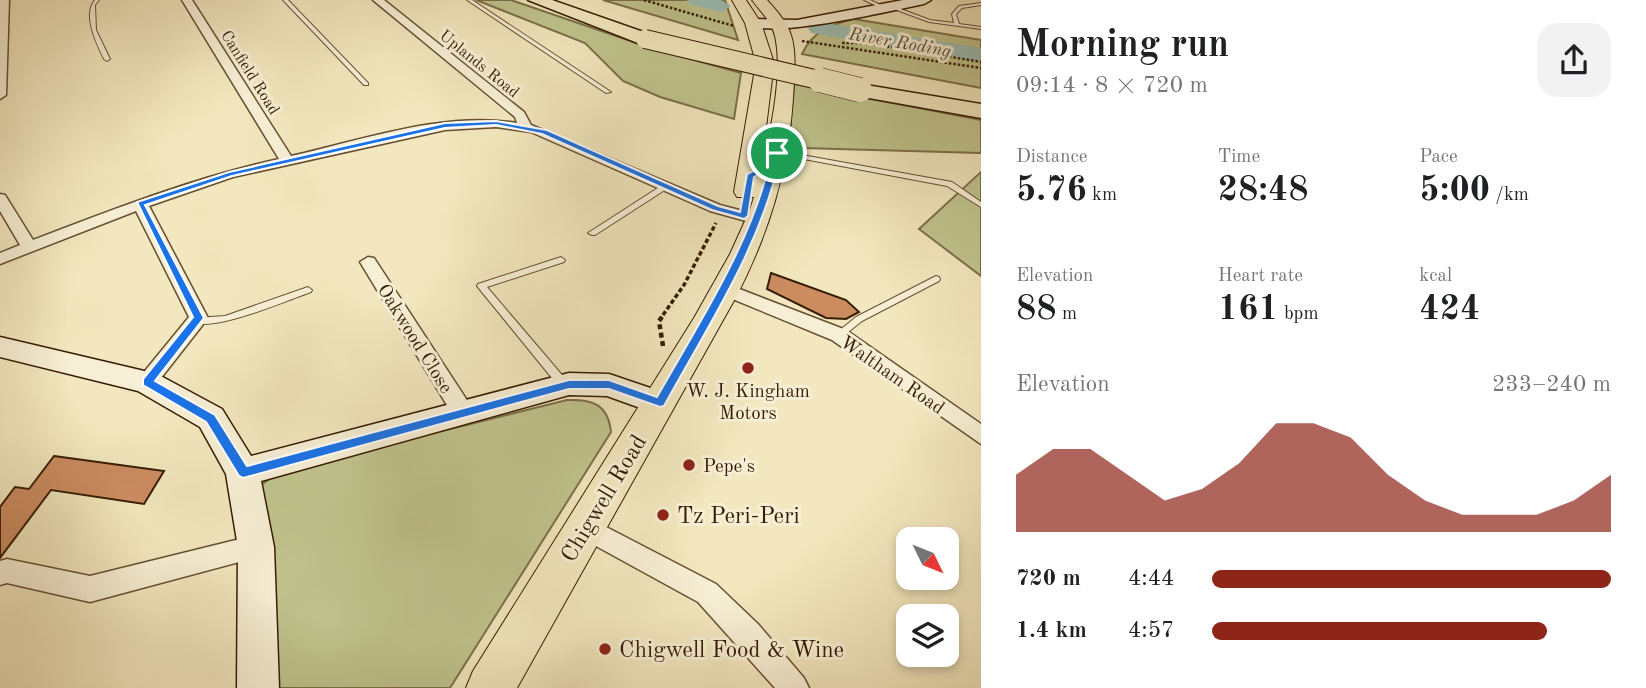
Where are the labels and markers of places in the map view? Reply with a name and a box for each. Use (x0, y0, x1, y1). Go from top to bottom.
pin (747, 123, 807, 183)
marker: W. J. Kingham Motors (740, 360, 756, 376)
place label: W. J. Kingham Motors (686, 383, 810, 424)
marker: Pepe's (681, 457, 697, 473)
place label: Pepe's (703, 458, 755, 477)
place label: Tz Peri-Peri (677, 505, 800, 528)
marker: Tz Peri-Peri (655, 507, 671, 523)
place label: Chigwell Food & Wine (619, 639, 844, 662)
marker: Chigwell Food & Wine (597, 641, 613, 657)

